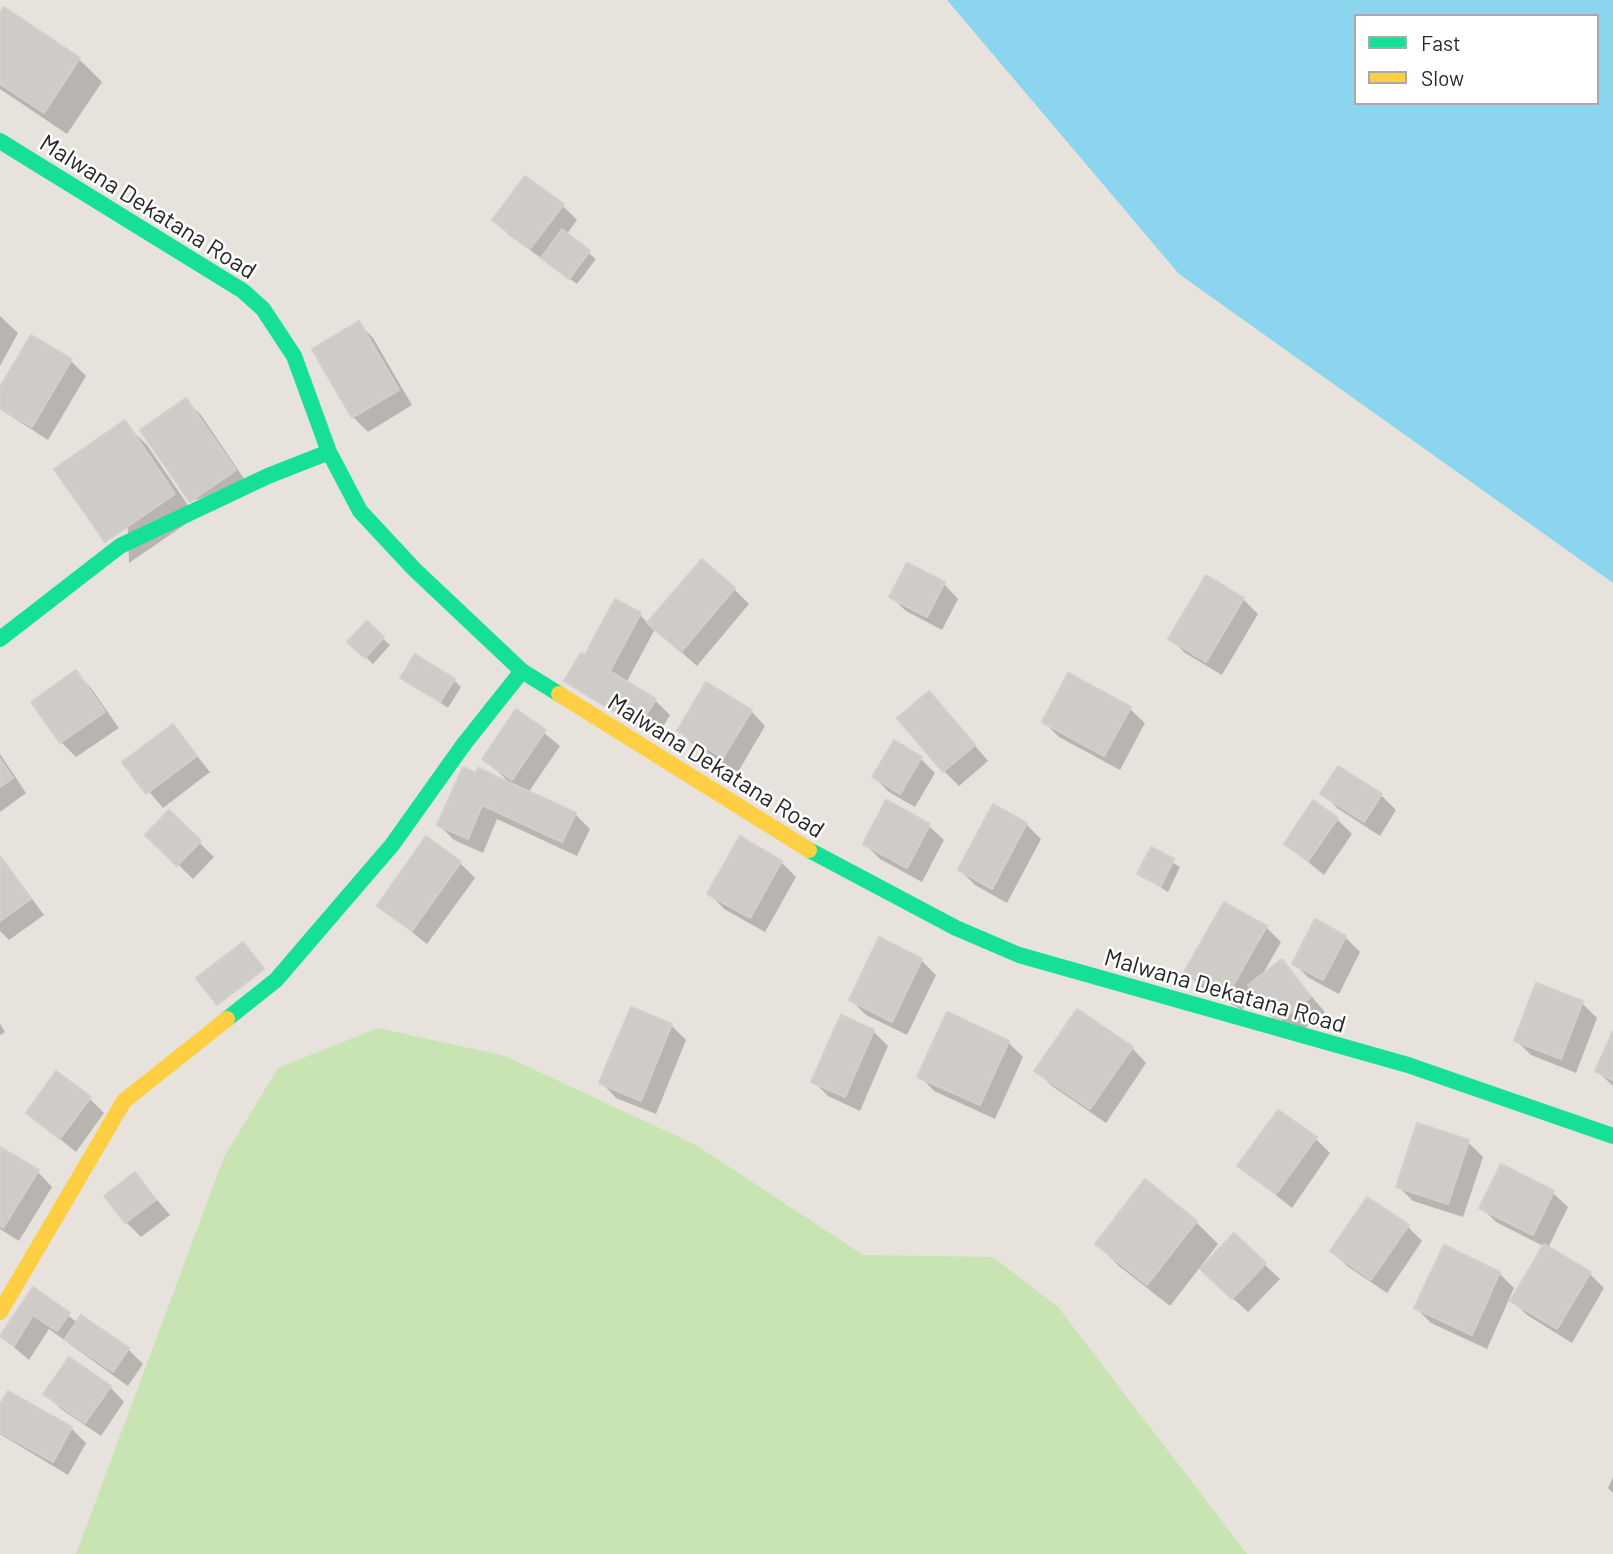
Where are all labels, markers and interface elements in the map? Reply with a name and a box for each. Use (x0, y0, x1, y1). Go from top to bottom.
legend (1354, 14, 1599, 105)
text: Fast (1421, 30, 1461, 55)
text: Slow (1421, 65, 1464, 90)
street label: Malwana Dekatana Road (34, 129, 262, 285)
street label: Malwana Dekatana Road (602, 688, 830, 844)
street label: Malwana Dekatana Road (1101, 943, 1349, 1039)

